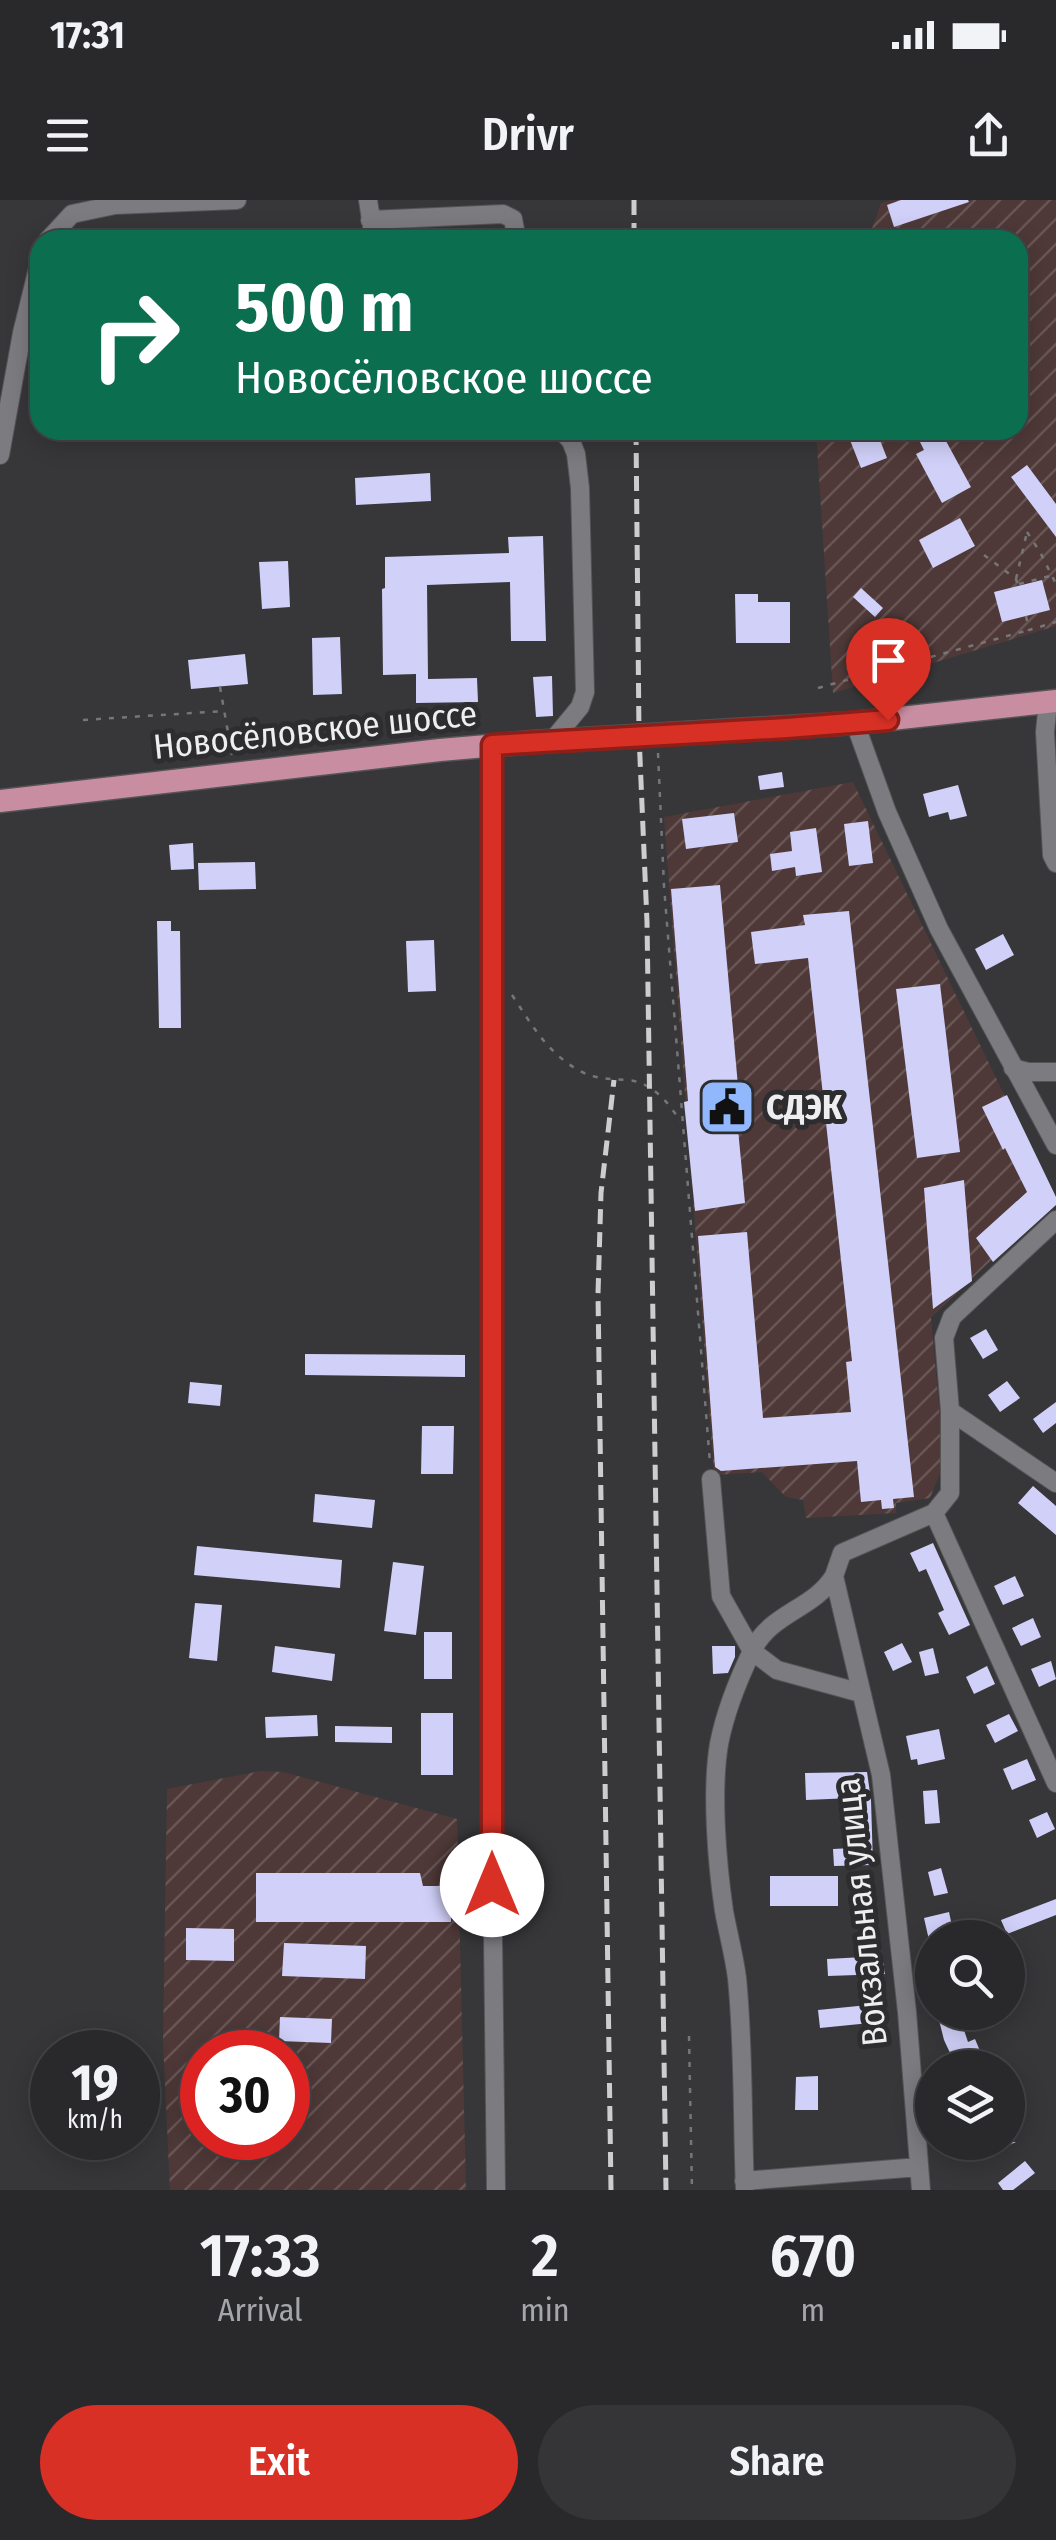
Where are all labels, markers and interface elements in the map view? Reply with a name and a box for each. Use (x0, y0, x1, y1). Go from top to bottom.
text: 17:31 (50, 12, 125, 58)
icon: menu (40, 108, 95, 163)
text: Drivr (482, 108, 574, 162)
icon: share (961, 108, 1016, 163)
text: 500 m (235, 266, 414, 350)
icon: right (70, 270, 200, 400)
text: Новосёловское шоссе (235, 351, 653, 405)
pin (846, 618, 931, 721)
icon: arrive (861, 633, 916, 688)
street label: Новосёловское шоссе (151, 692, 479, 768)
public building icon: СДЭК (697, 1077, 757, 1137)
place label: СДЭК (766, 1086, 843, 1128)
street label: Вокзальная улица (826, 1776, 896, 2048)
position arrow (440, 1833, 544, 1937)
map controls (915, 1920, 1025, 2160)
button: search (915, 1920, 1025, 2030)
speed limit sign: 30 (180, 2030, 310, 2160)
button: layers (915, 2050, 1025, 2160)
text: 19 (71, 2053, 118, 2113)
text: km/h (67, 2105, 123, 2135)
text: 17:33 (200, 2220, 320, 2292)
text: 2 (531, 2220, 559, 2292)
text: 670 (769, 2220, 856, 2292)
text: Arrival (218, 2291, 303, 2329)
text: min (520, 2291, 570, 2329)
text: m (801, 2291, 825, 2329)
button: Exit (40, 2405, 518, 2520)
button: Share (538, 2405, 1016, 2520)

